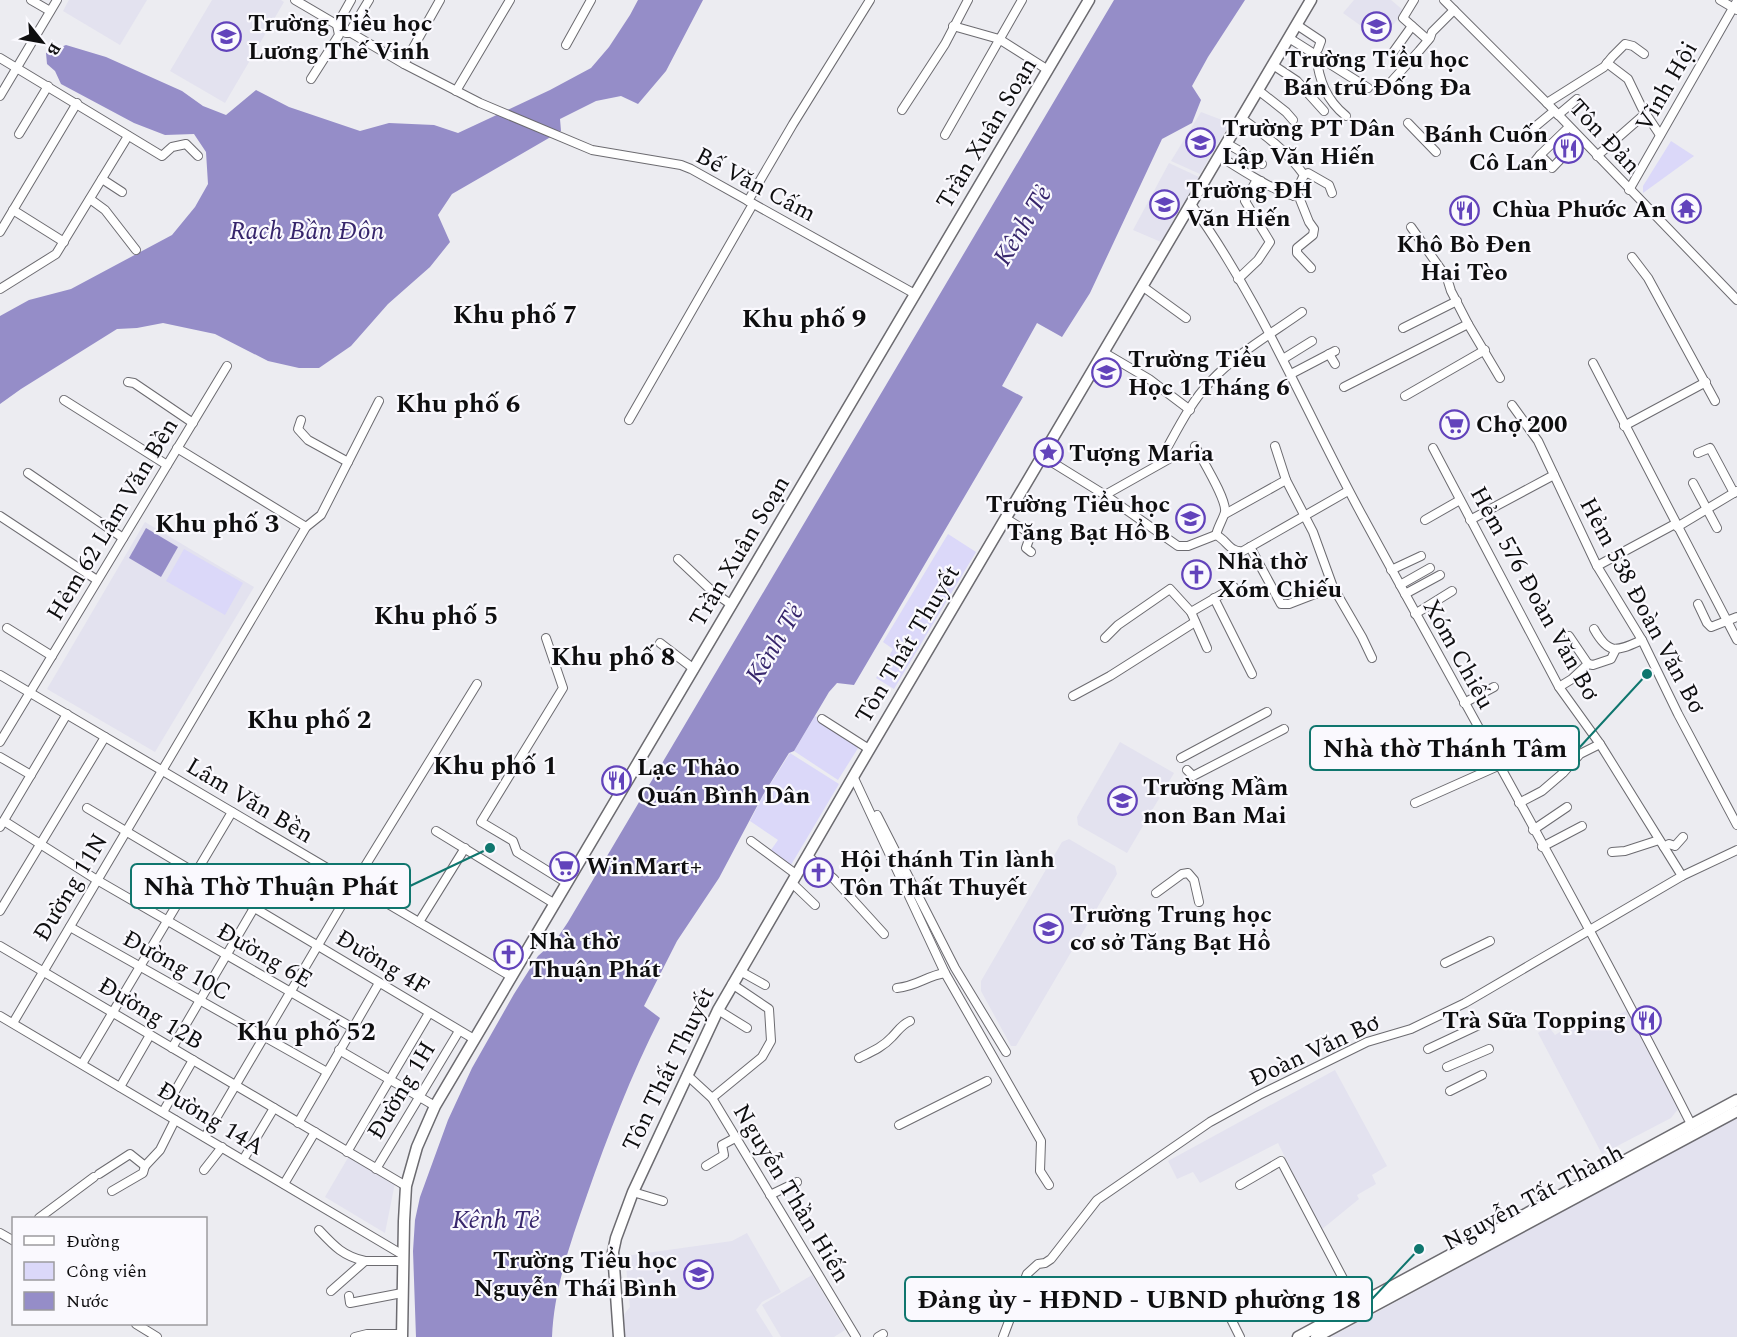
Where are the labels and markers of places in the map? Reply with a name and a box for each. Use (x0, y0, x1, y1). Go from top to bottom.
place label: Trường Tiểu học Lương Thế Vinh (248, 6, 432, 70)
school or university icon: Trường Tiểu học Bán trú Đống Đa (1361, 10, 1393, 42)
school or university icon: Trường Tiểu học Lương Thế Vinh (211, 21, 243, 53)
place label: Trường Tiểu học Bán trú Đống Đa (1283, 42, 1472, 106)
place label: Trường PT Dân Lập Văn Hiến (1222, 111, 1395, 175)
place label: Bánh Cuốn Cô Lan (1424, 117, 1548, 181)
school or university icon: Trường PT Dân Lập Văn Hiến (1185, 126, 1217, 158)
restaurant icon: Bánh Cuốn Cô Lan (1553, 132, 1585, 164)
place label: Trường ĐH Văn Hiến (1186, 173, 1313, 237)
school or university icon: Trường ĐH Văn Hiến (1149, 188, 1181, 220)
place label: Chùa Phước An (1492, 192, 1666, 228)
temple icon: Chùa Phước An (1671, 193, 1703, 225)
restaurant icon: Khô Bò Đen Hai Tèo (1448, 195, 1480, 227)
place label: Khô Bò Đen Hai Tèo (1397, 227, 1532, 291)
place label: Trường Tiểu Học 1 Tháng 6 (1128, 342, 1290, 406)
school or university icon: Trường Tiểu Học 1 Tháng 6 (1091, 357, 1123, 389)
place label: Chợ 200 (1476, 407, 1567, 443)
supermarket icon: Chợ 200 (1439, 408, 1471, 440)
place label: Tượng Maria (1069, 436, 1214, 472)
place icon: Tượng Maria (1032, 437, 1064, 469)
place label: Trường Tiểu học Tăng Bạt Hổ B (986, 487, 1170, 551)
school or university icon: Trường Tiểu học Tăng Bạt Hổ B (1175, 502, 1207, 534)
place label: Nhà thờ Xóm Chiếu (1217, 544, 1342, 608)
church icon: Nhà thờ Xóm Chiếu (1180, 559, 1212, 591)
callout: Nhà thờ Thánh Tâm (1310, 726, 1579, 770)
place label: Lạc Thảo Quán Bình Dân (637, 750, 810, 814)
restaurant icon: Lạc Thảo Quán Bình Dân (600, 765, 632, 797)
place label: Trường Mầm non Ban Mai (1143, 770, 1289, 834)
school or university icon: Trường Mầm non Ban Mai (1106, 785, 1138, 817)
place label: Hội thánh Tin lành Tôn Thất Thuyết (840, 842, 1055, 906)
place label: WinMart+ (586, 849, 703, 885)
supermarket icon: WinMart+ (549, 850, 581, 882)
church icon: Hội thánh Tin lành Tôn Thất Thuyết (803, 857, 835, 889)
callout: Nhà Thờ Thuận Phát (131, 864, 410, 908)
place label: Trường Trung học cơ sở Tăng Bạt Hổ (1070, 897, 1272, 961)
school or university icon: Trường Trung học cơ sở Tăng Bạt Hổ (1033, 912, 1065, 944)
place label: Nhà thờ Thuận Phát (529, 924, 661, 988)
church icon: Nhà thờ Thuận Phát (492, 939, 524, 971)
place label: Trà Sữa Topping (1442, 1003, 1626, 1039)
restaurant icon: Trà Sữa Topping (1631, 1004, 1663, 1036)
place label: Trường Tiểu học Nguyễn Thái Bình (473, 1243, 677, 1307)
school or university icon: Trường Tiểu học Nguyễn Thái Bình (682, 1258, 714, 1290)
callout: Đảng ủy - HĐND - UBND phường 18 (905, 1277, 1372, 1321)

